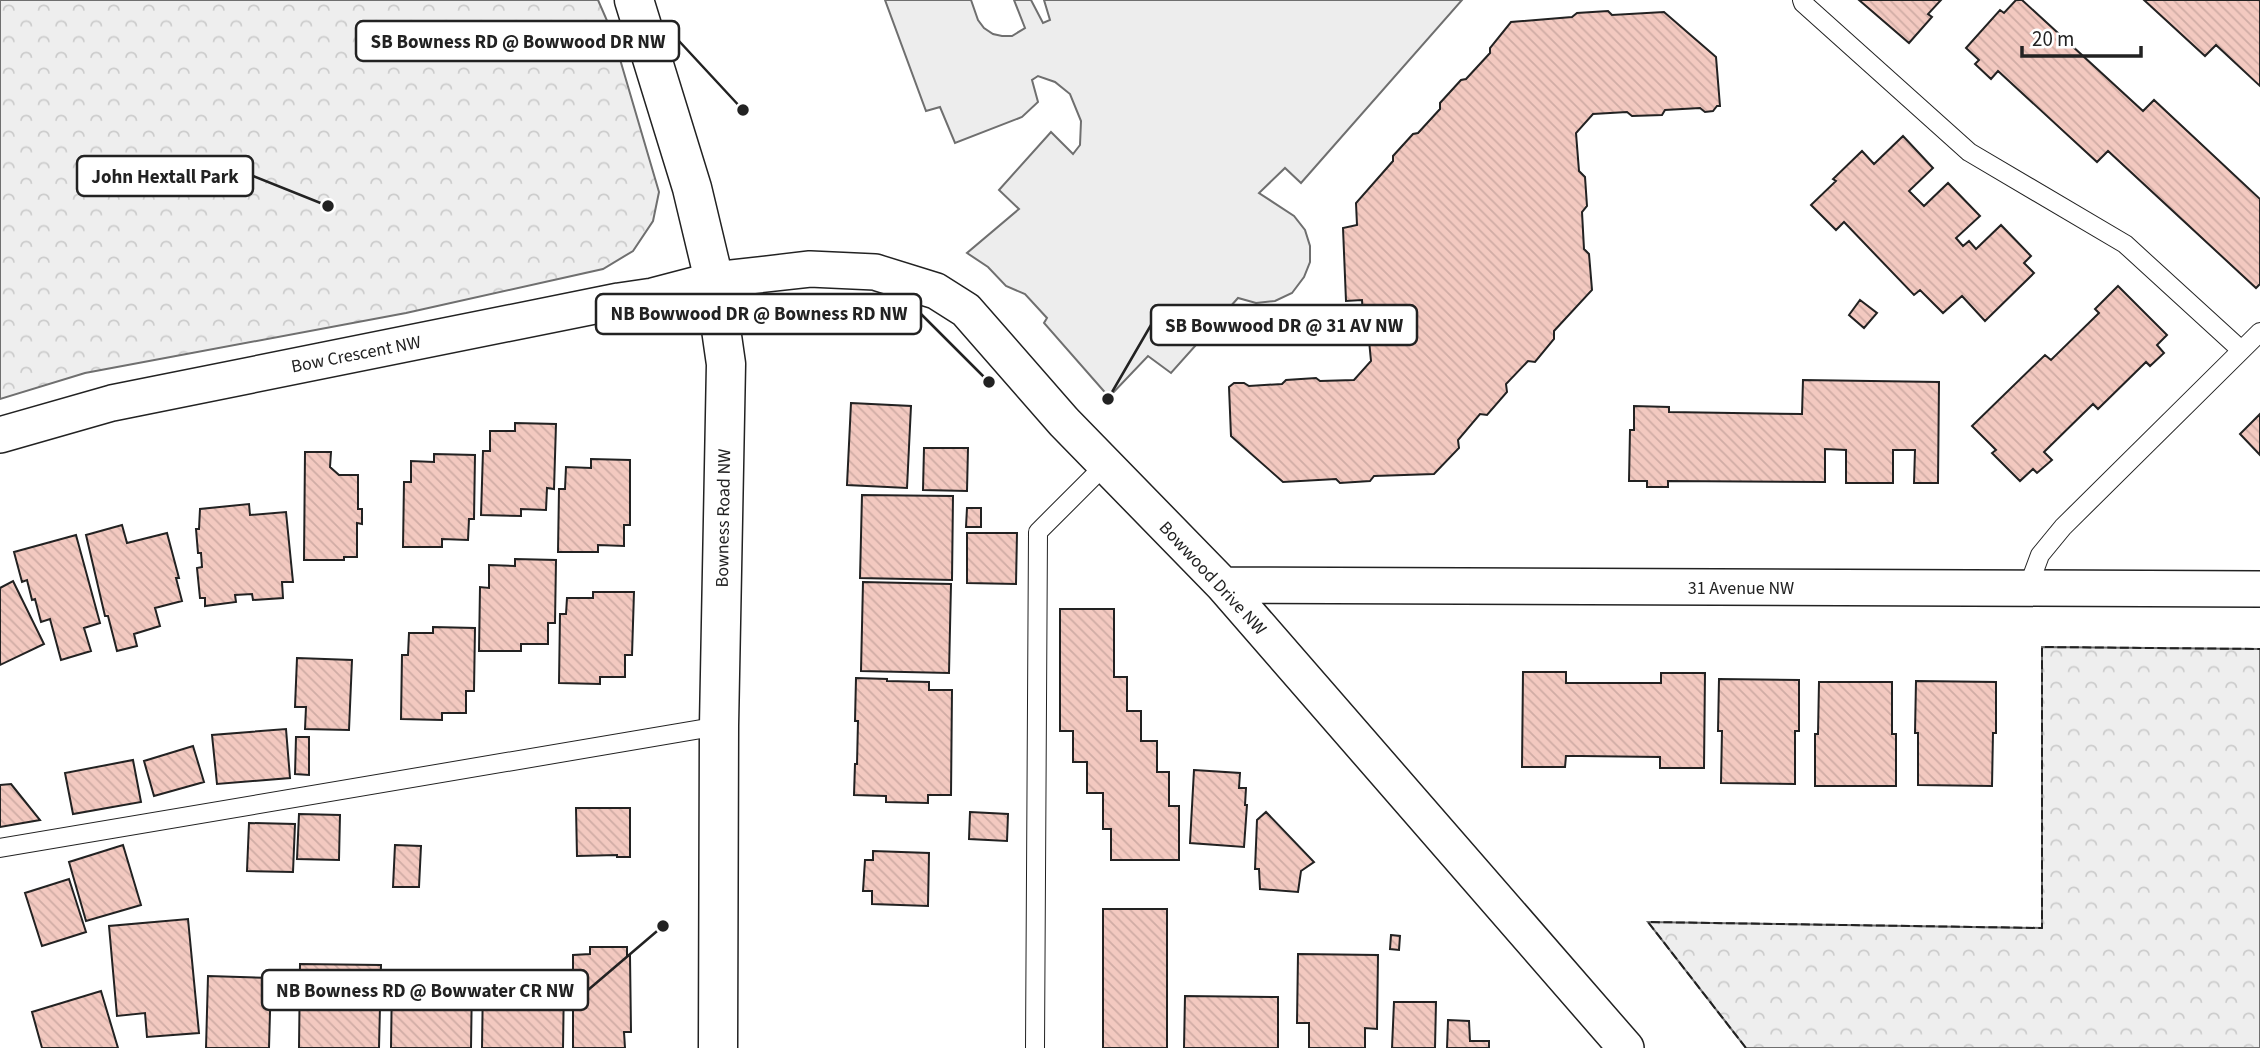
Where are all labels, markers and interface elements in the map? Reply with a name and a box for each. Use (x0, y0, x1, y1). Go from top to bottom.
scale bar (2022, 14, 2141, 58)
callout: SB Bowness RD @ Bowwood DR NW (356, 21, 679, 61)
text: 20 m (2032, 24, 2074, 54)
text: SB Bowness RD @ Bowwood DR NW (371, 29, 666, 56)
callout: John Hextall Park (77, 156, 253, 196)
text: John Hextall Park (91, 164, 239, 191)
callout: NB Bowwood DR @ Bowness RD NW (596, 294, 921, 334)
text: NB Bowwood DR @ Bowness RD NW (611, 301, 908, 328)
callout: SB Bowwood DR @ 31 AV NW (1151, 305, 1417, 345)
text: SB Bowwood DR @ 31 AV NW (1165, 313, 1404, 340)
street label: Bow Crescent NW (289, 330, 423, 379)
street label: Bowness Road NW (710, 448, 737, 588)
street label: Bowwood Drive NW (1153, 516, 1272, 641)
street label: 31 Avenue NW (1688, 576, 1794, 601)
callout: NB Bowness RD @ Bowwater CR NW (262, 970, 588, 1010)
text: NB Bowness RD @ Bowwater CR NW (276, 978, 575, 1005)

